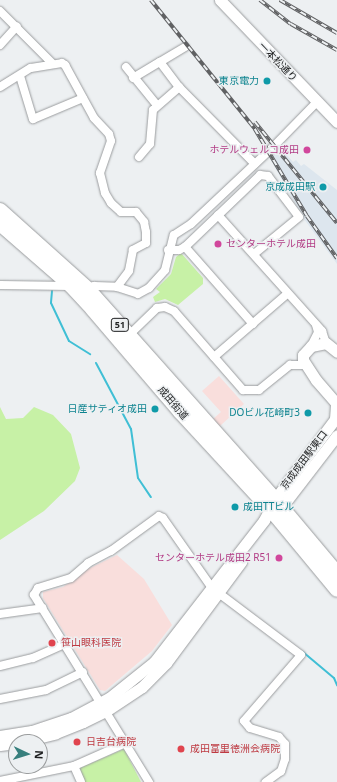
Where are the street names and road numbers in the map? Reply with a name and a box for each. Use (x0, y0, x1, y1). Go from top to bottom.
street label: 一本松通り (256, 40, 300, 84)
road number: 51 (110, 318, 130, 332)
street label: 成田街道 (155, 384, 191, 422)
street label: 京成成田駅東口 (278, 428, 330, 492)

